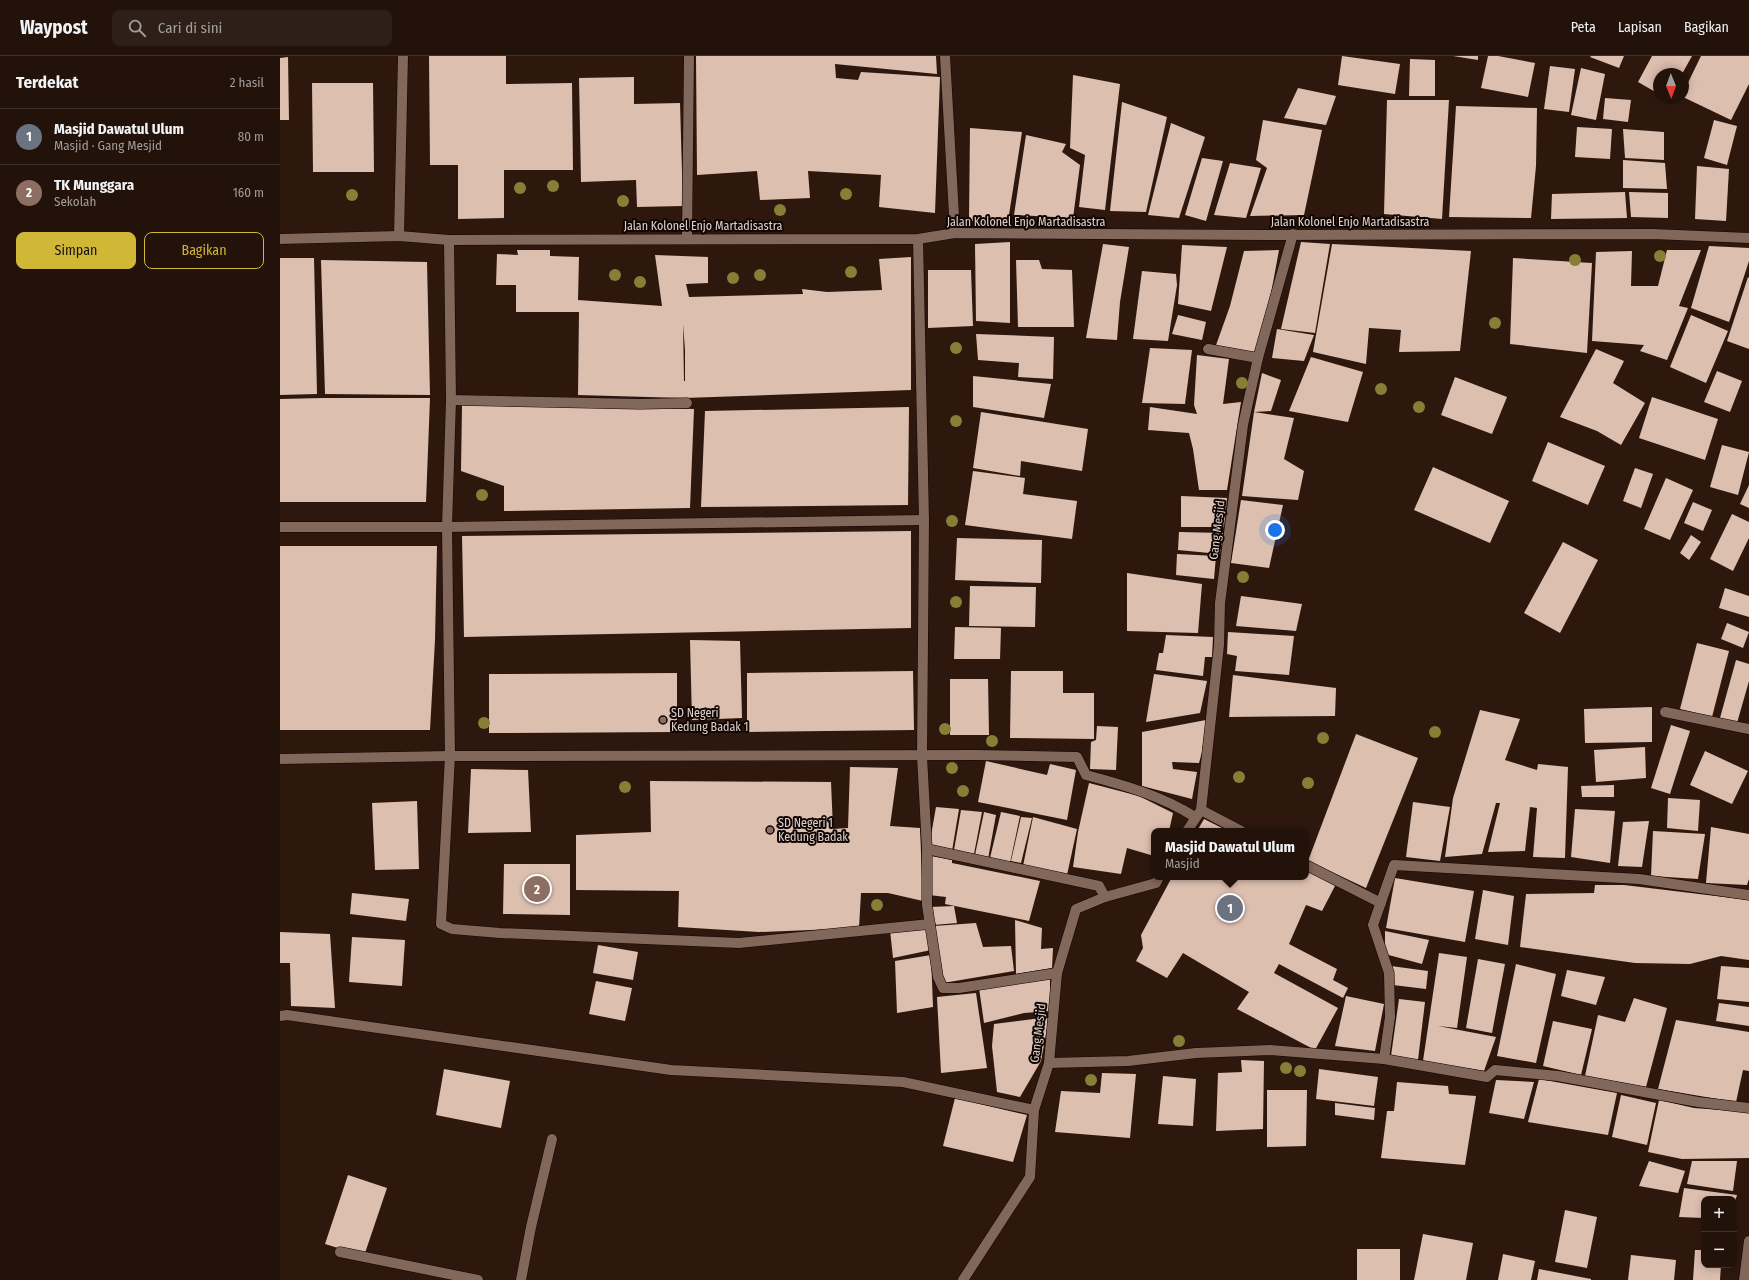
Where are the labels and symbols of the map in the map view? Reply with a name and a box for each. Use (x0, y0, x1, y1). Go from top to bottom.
north arrow (1653, 68, 1689, 104)
street label: Jalan Kolonel Enjo Martadisastra (947, 215, 1105, 229)
street label: Jalan Kolonel Enjo Martadisastra (1271, 215, 1429, 229)
street label: Jalan Kolonel Enjo Martadisastra (624, 219, 782, 233)
street label: Gang Mesjid (1206, 500, 1228, 560)
your location (1265, 520, 1285, 540)
place label: SD Negeri Kedung Badak 1 (671, 706, 748, 734)
marker: SD Negeri Kedung Badak 1 (658, 715, 668, 725)
place label: SD Negeri 1 Kedung Badak (778, 816, 848, 844)
marker: SD Negeri 1 Kedung Badak (765, 825, 775, 835)
pin: 2 (524, 874, 550, 904)
pin: 1 (1217, 893, 1243, 923)
street label: Gang Mesjid (1027, 1003, 1049, 1063)

